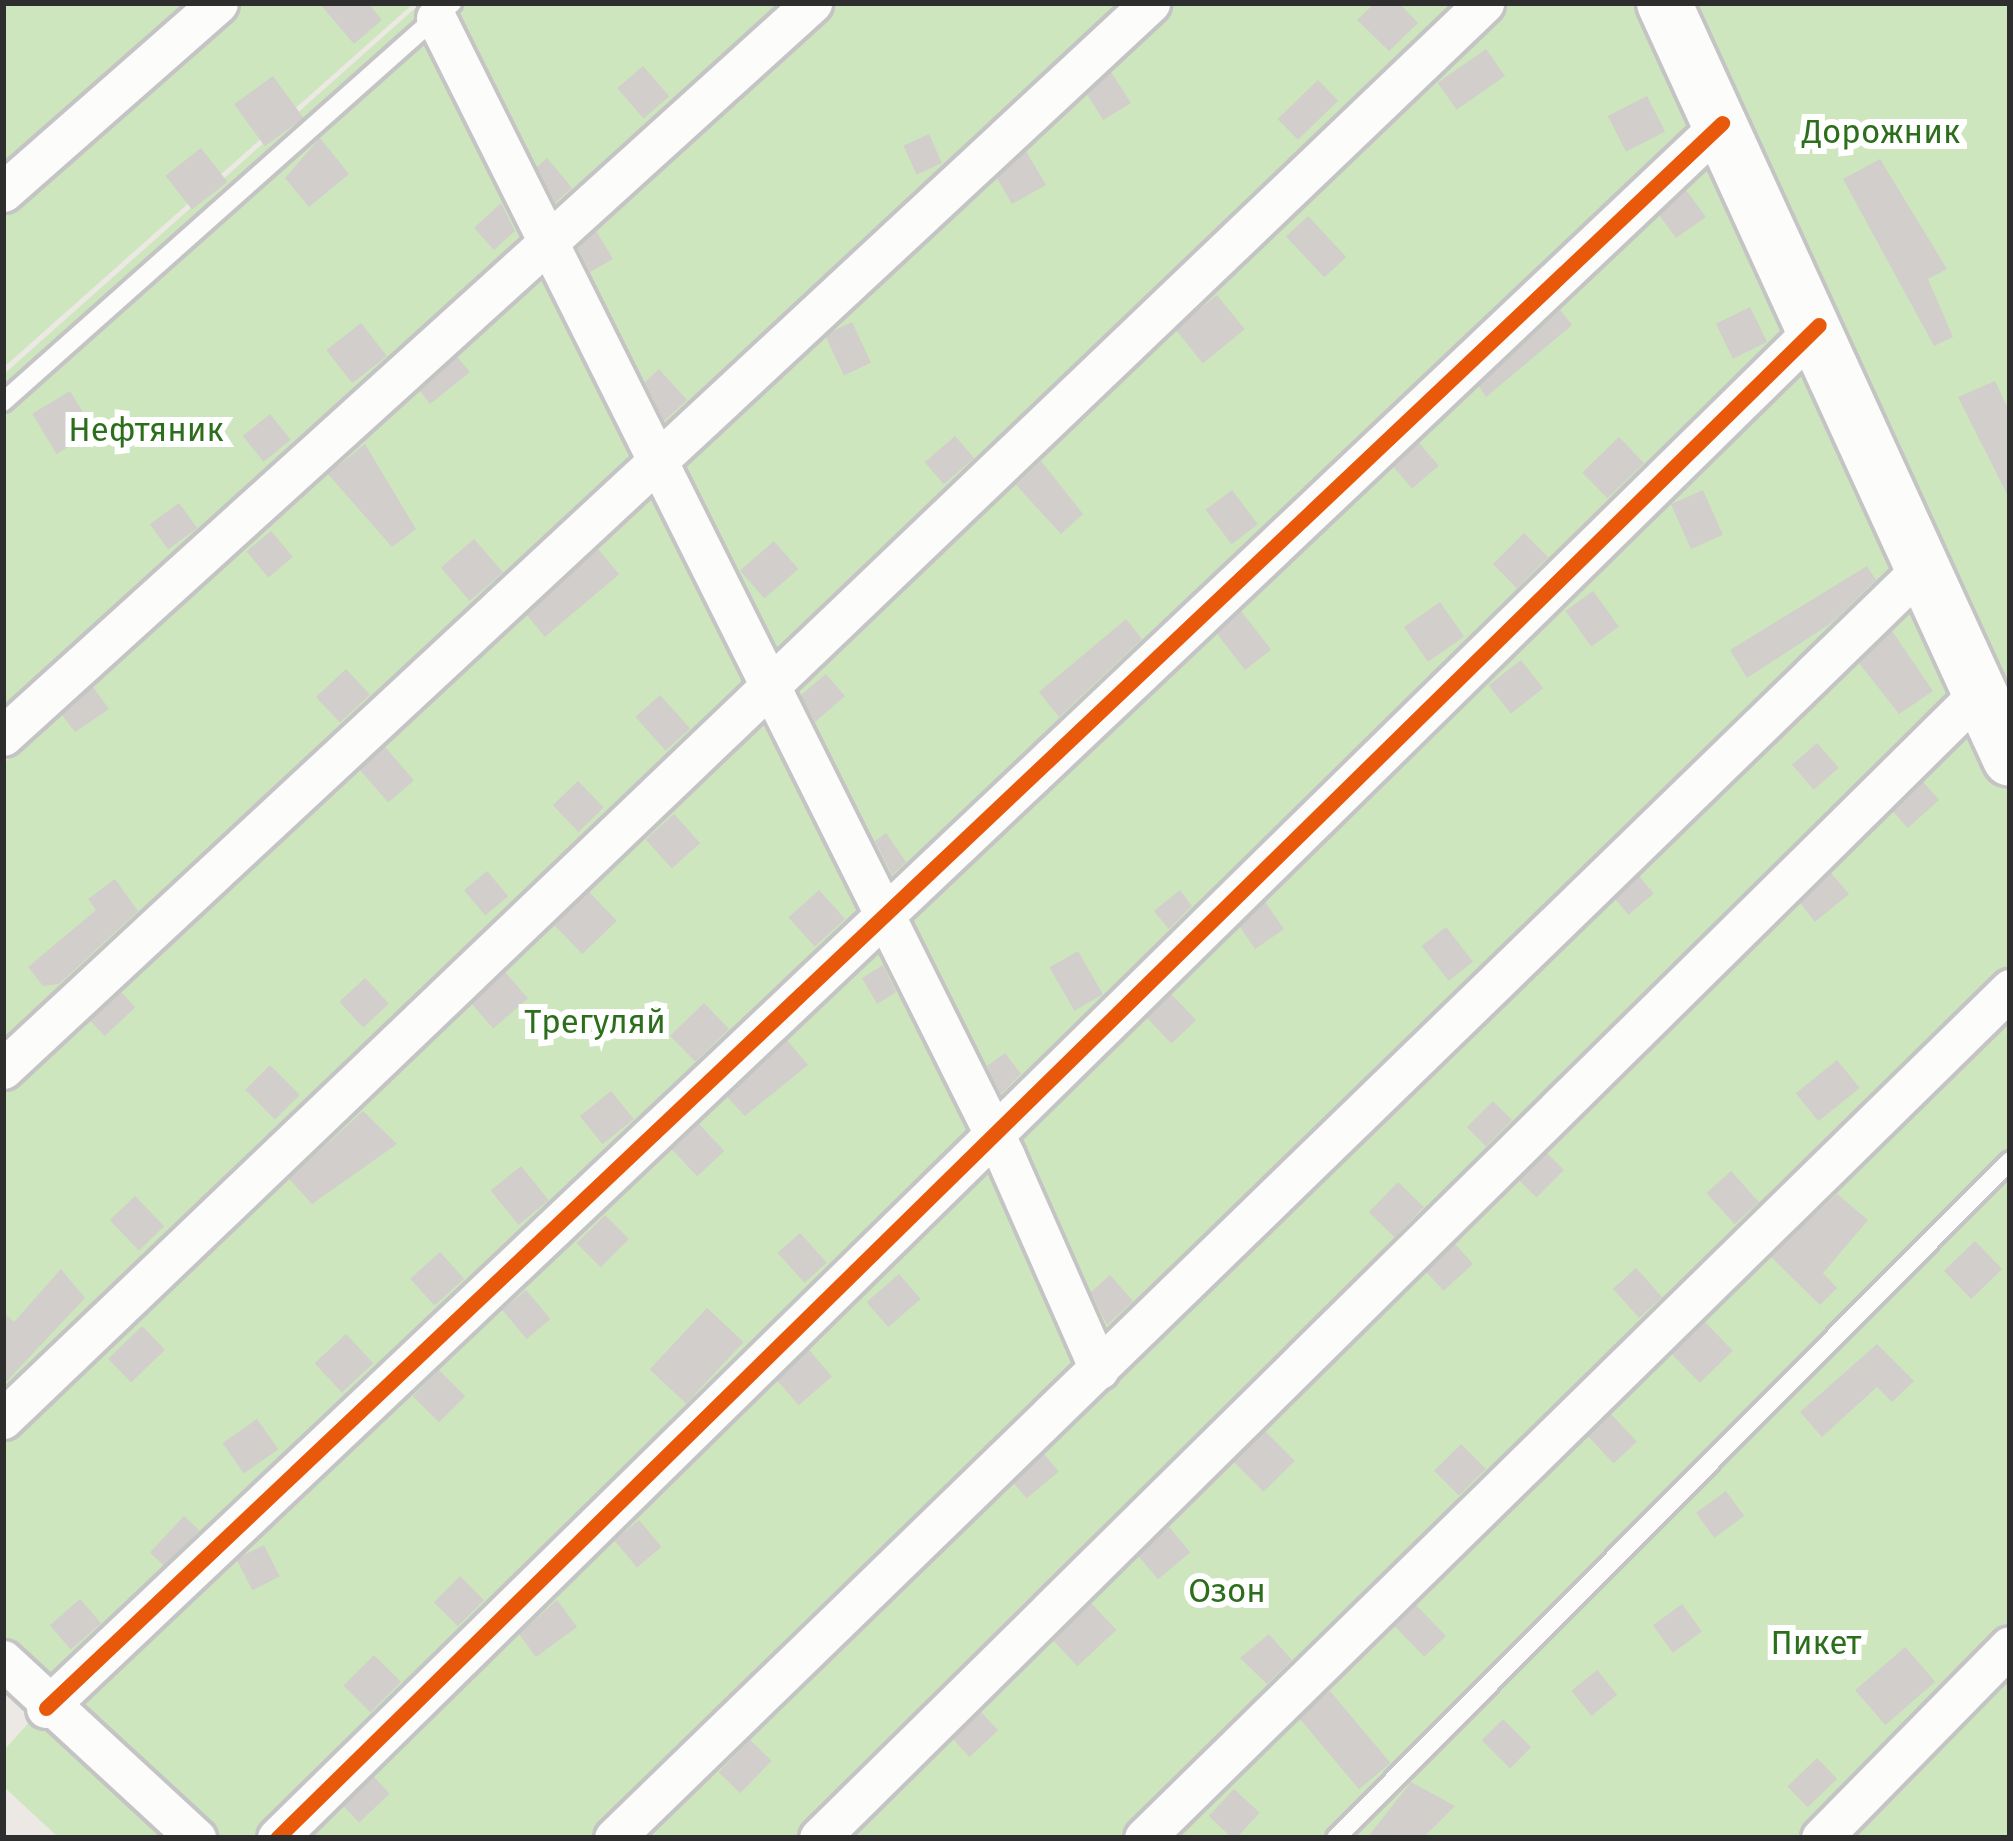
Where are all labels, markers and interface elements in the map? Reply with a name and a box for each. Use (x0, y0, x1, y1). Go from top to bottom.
park label: Дорожник (1802, 113, 1960, 153)
park label: Нефтяник (68, 411, 224, 451)
park label: Трегуляй (524, 1003, 666, 1043)
park label: Озон (1188, 1572, 1266, 1612)
park label: Пикет (1771, 1624, 1861, 1664)

